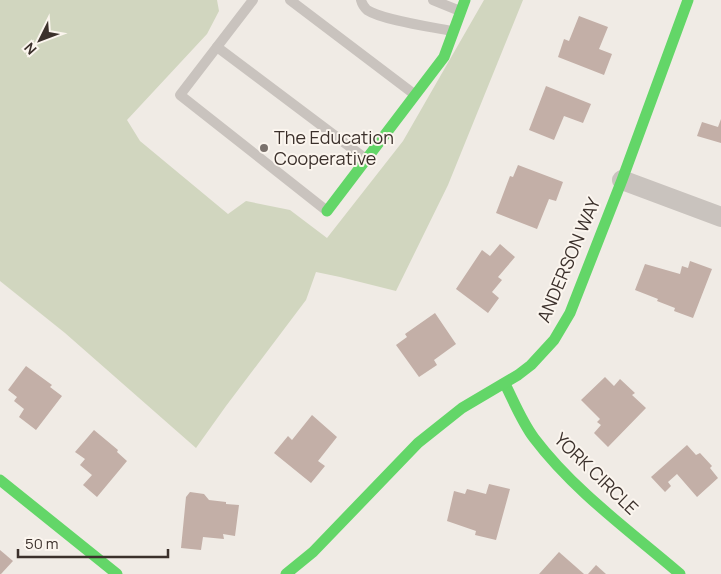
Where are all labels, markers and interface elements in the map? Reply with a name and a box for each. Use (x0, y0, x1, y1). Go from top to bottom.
north arrow (15, 15, 65, 65)
text: N (20, 39, 40, 59)
place label: The Education Cooperative (274, 125, 394, 170)
marker: The Education Cooperative (258, 142, 270, 154)
street label: ANDERSON WAY (531, 193, 606, 326)
street label: YORK CIRCLE (549, 427, 644, 519)
scale bar (18, 526, 168, 558)
text: 50 m (25, 533, 59, 554)

